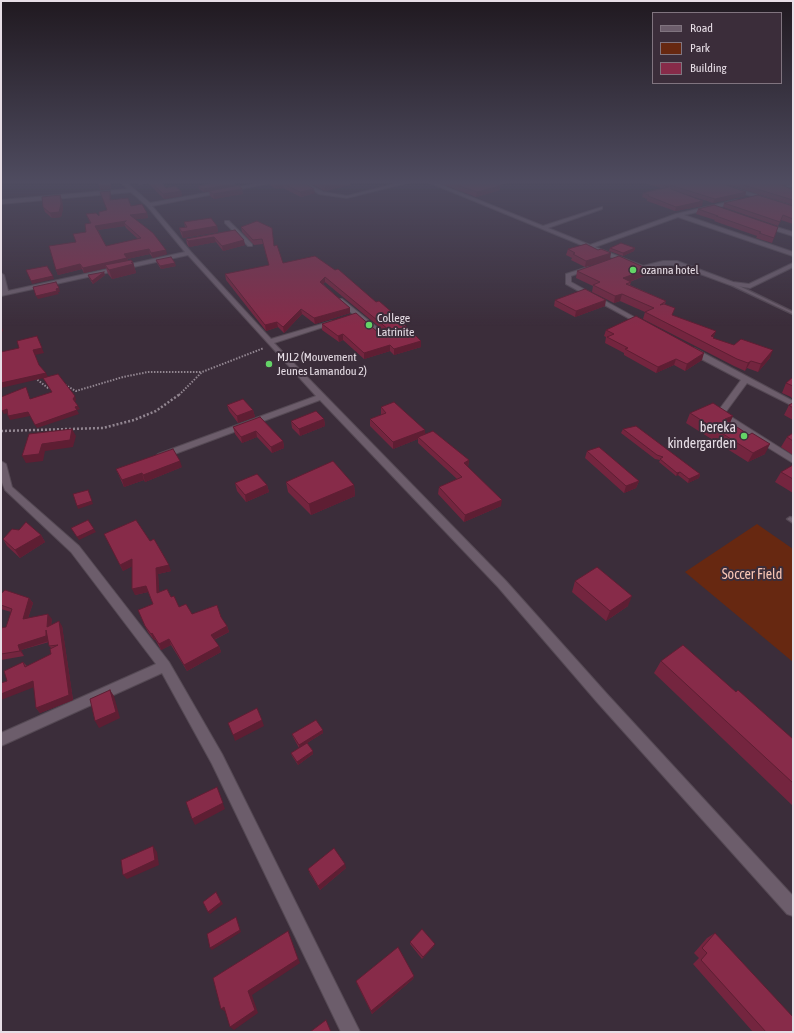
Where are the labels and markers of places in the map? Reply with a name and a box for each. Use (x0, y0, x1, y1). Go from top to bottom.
place label: ozanna hotel (641, 263, 699, 277)
marker: ozanna hotel (628, 265, 638, 275)
place label: College Latrinite (377, 311, 414, 339)
marker: College Latrinite (364, 320, 374, 330)
place label: MJL2 (Mouvement Jeunes Lamandou 2) (277, 350, 367, 378)
marker: MJL2 (Mouvement Jeunes Lamandou 2) (264, 359, 274, 369)
place label: bereka kindergarden (667, 420, 736, 452)
marker: bereka kindergarden (739, 431, 749, 441)

